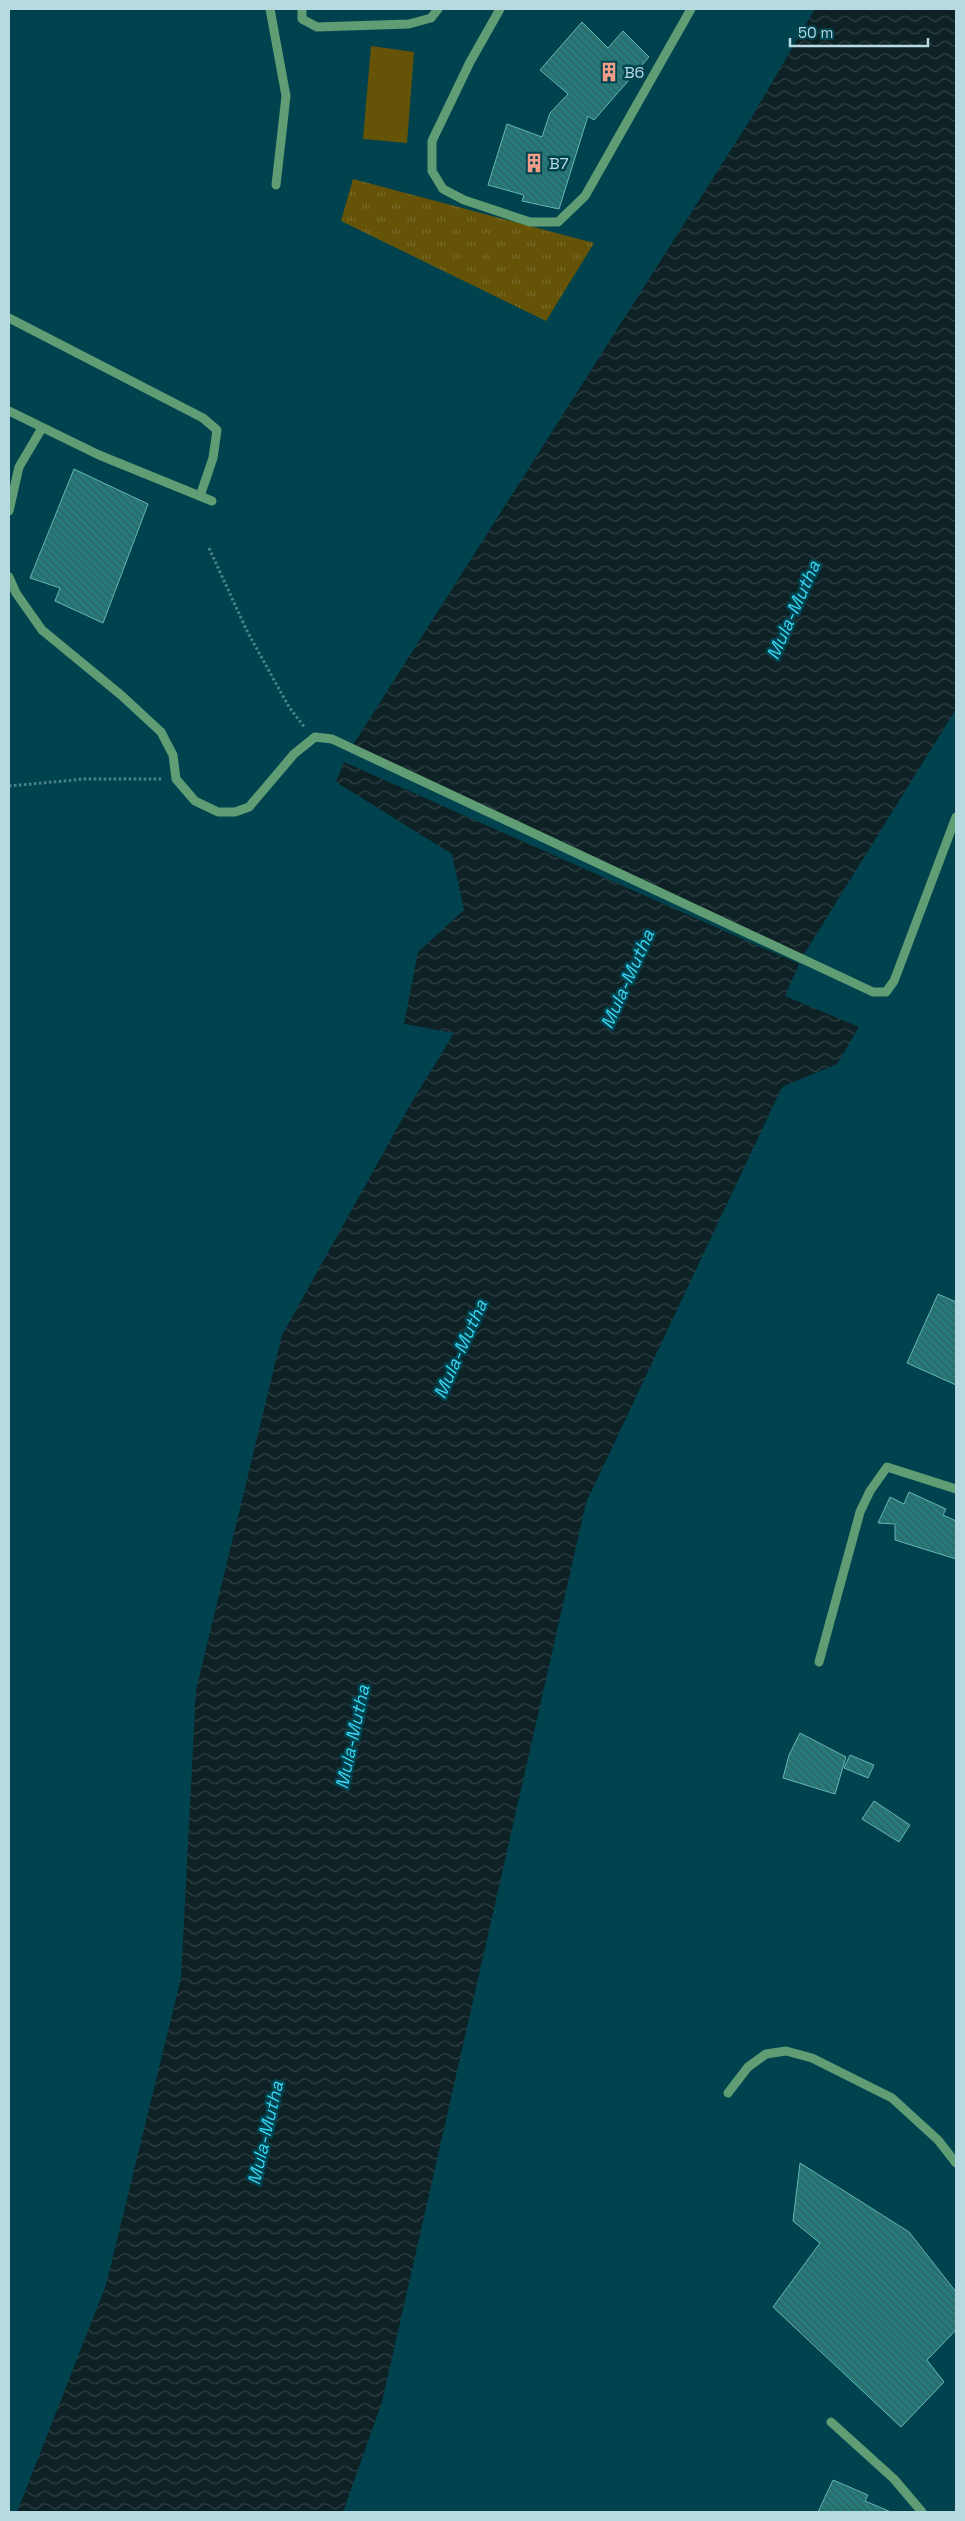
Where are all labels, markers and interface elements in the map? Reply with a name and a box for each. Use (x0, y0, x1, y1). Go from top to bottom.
scale bar (790, 15, 928, 47)
text: 50 m (798, 23, 833, 42)
building icon: B6 (598, 61, 620, 83)
place label: B6 (624, 62, 644, 83)
building icon: B7 (523, 152, 545, 174)
place label: B7 (549, 153, 569, 174)
water label: Mula-Mutha (761, 556, 825, 663)
water label: Mula-Mutha (595, 925, 659, 1032)
water label: Mula-Mutha (428, 1295, 492, 1402)
water label: Mula-Mutha (330, 1682, 374, 1791)
water label: Mula-Mutha (242, 2078, 288, 2187)

